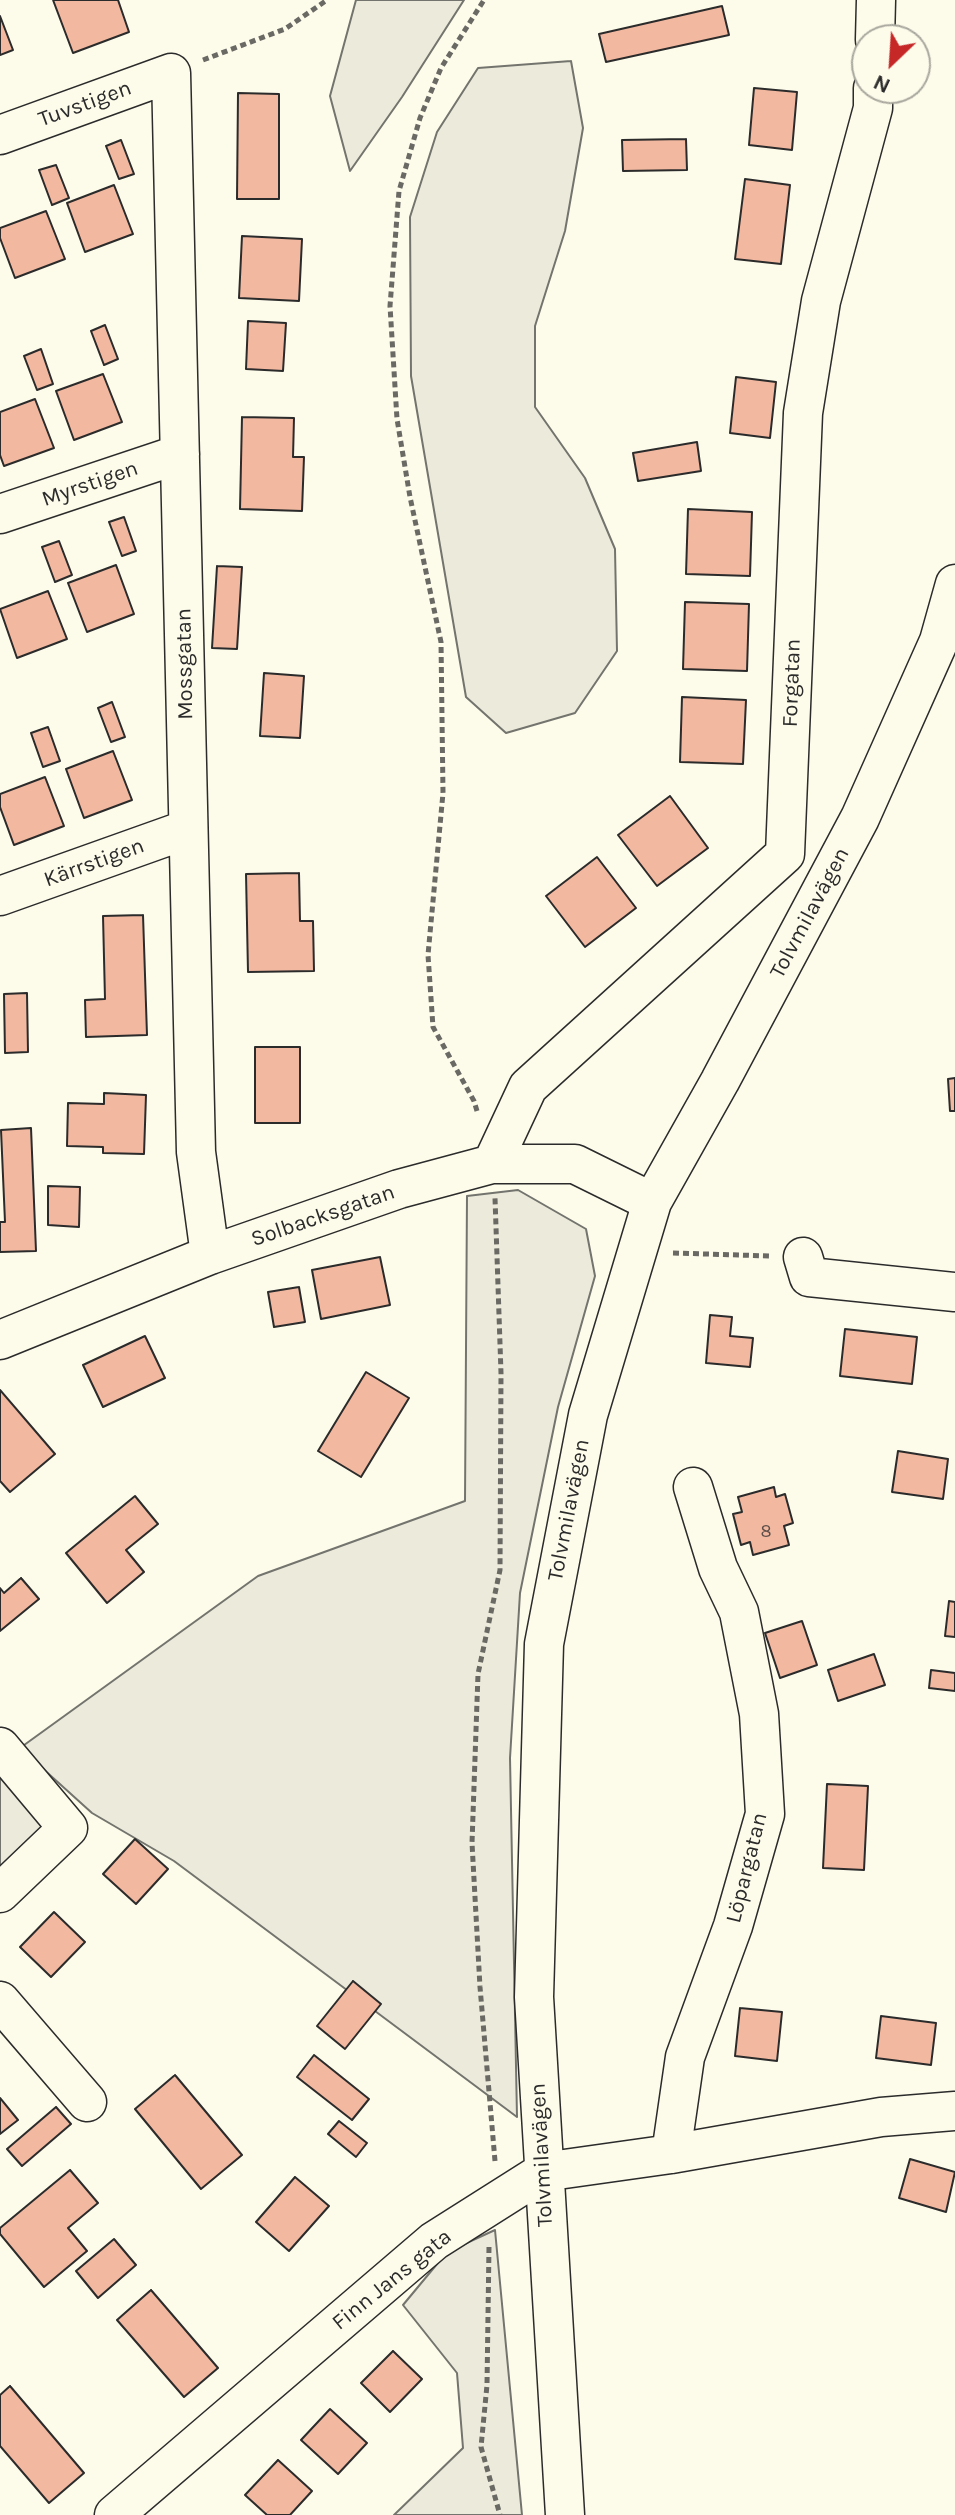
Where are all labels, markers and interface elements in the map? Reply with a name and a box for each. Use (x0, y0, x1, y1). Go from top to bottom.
north arrow (851, 24, 931, 104)
text: N (869, 69, 894, 99)
street label: Tuvstigen (35, 75, 135, 133)
street label: Myrstigen (38, 455, 142, 513)
street label: Mossgatan (171, 608, 199, 720)
street label: Forgatan (777, 638, 807, 728)
street label: Kärrstigen (40, 833, 148, 893)
street label: Tolvmilavägen (765, 843, 855, 983)
street label: Solbacksgatan (248, 1179, 398, 1253)
street label: Tolvmilavägen (542, 1437, 596, 1583)
house number: 8 (760, 1521, 772, 1543)
street label: Löpargatan (721, 1810, 773, 1926)
street label: Tolvmilavägen (525, 2082, 559, 2228)
street label: Finn Jans gata (327, 2224, 457, 2336)

